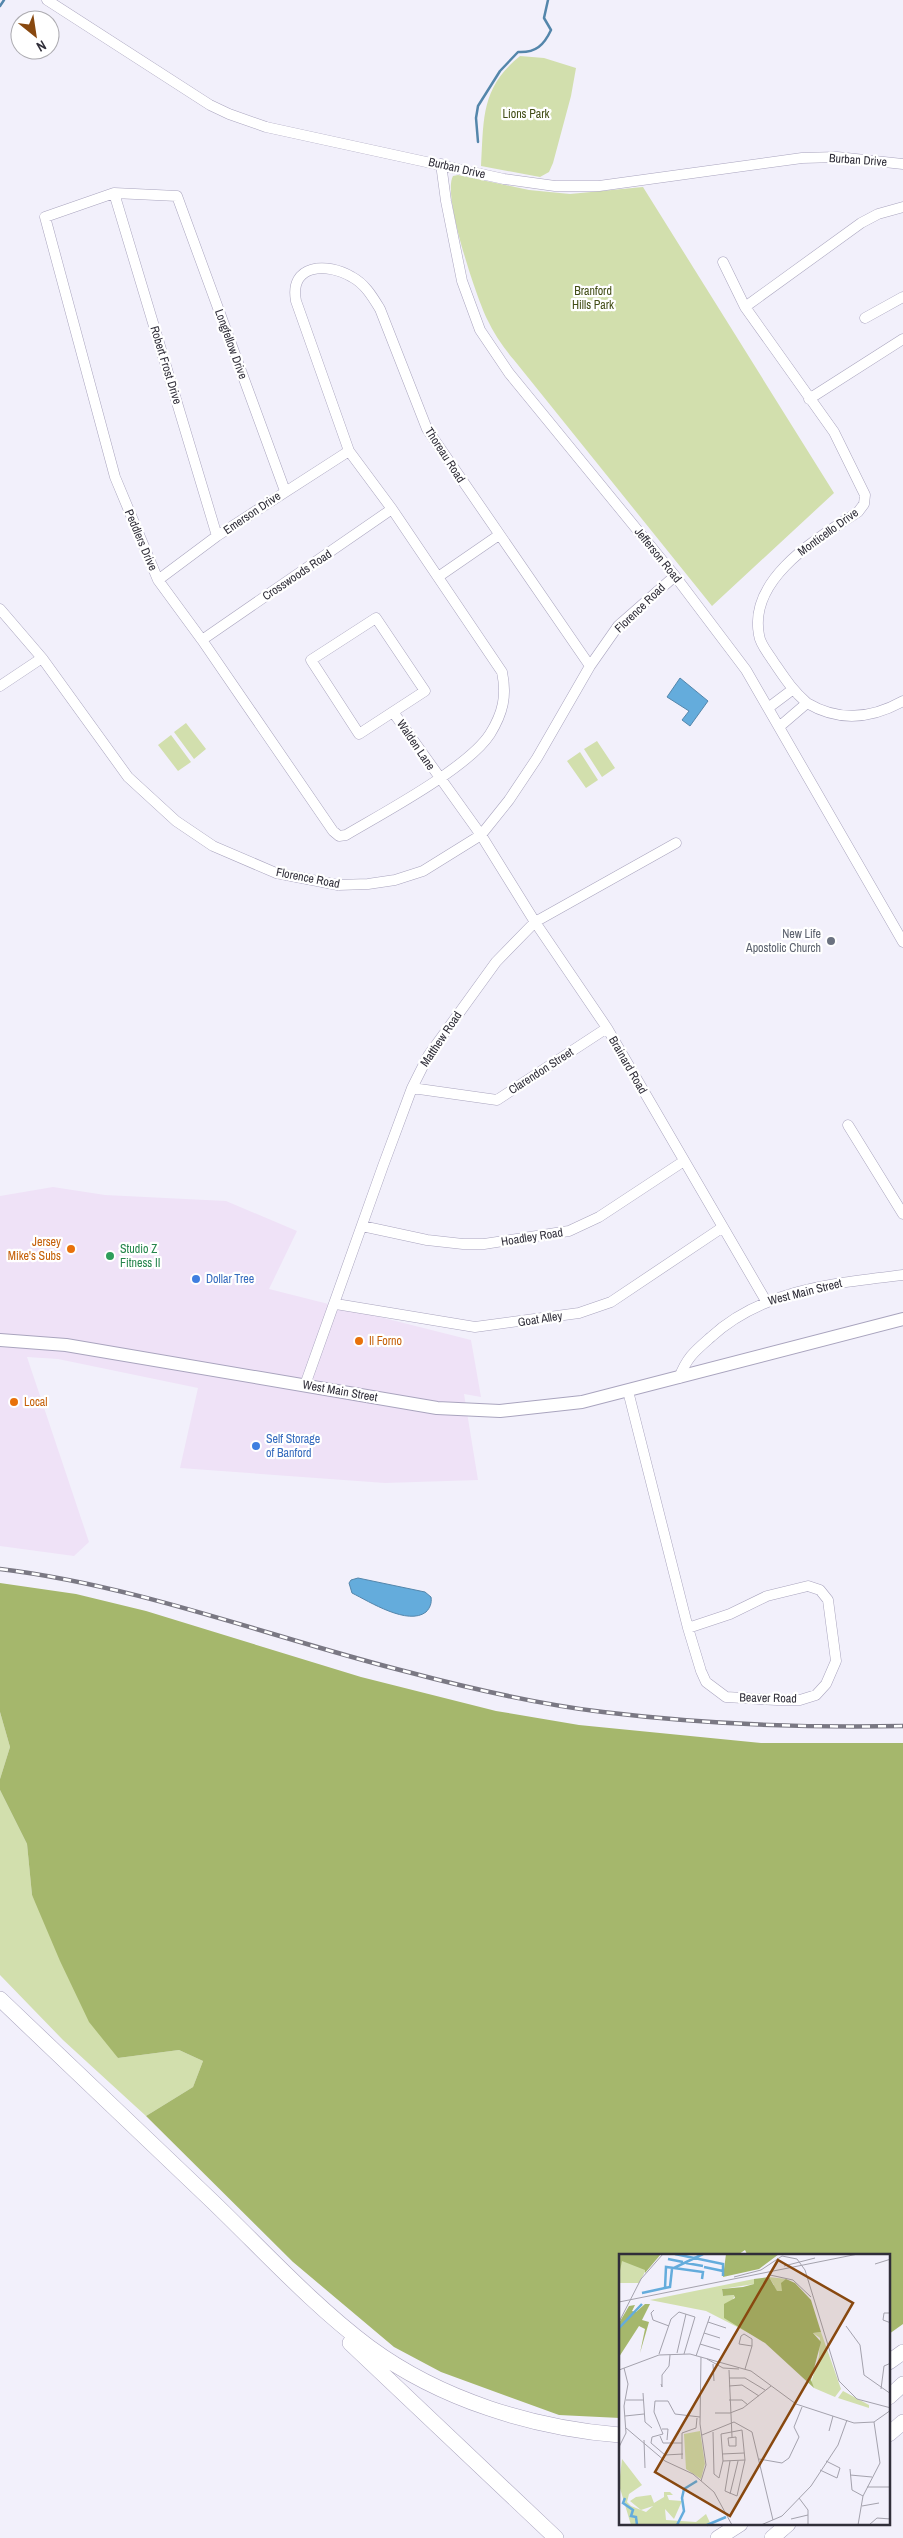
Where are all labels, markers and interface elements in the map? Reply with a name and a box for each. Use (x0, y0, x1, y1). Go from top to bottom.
north arrow (10, 10, 60, 60)
text: N (33, 36, 50, 56)
park label: Lions Park (502, 106, 550, 122)
street label: Burban Drive (829, 150, 887, 170)
street label: Burban Drive (427, 154, 487, 182)
park label: Branford Hills Park (572, 283, 614, 313)
street label: Longfellow Drive (211, 307, 251, 381)
street label: Robert Frost Drive (147, 324, 185, 406)
street label: Thoreau Road (421, 424, 469, 486)
street label: Emerson Drive (220, 488, 284, 538)
street label: Monticello Drive (795, 505, 861, 559)
street label: Peddlers Drive (121, 507, 161, 573)
street label: Jefferson Road (631, 524, 685, 586)
street label: Crosswoods Road (259, 546, 335, 604)
street label: Florence Road (611, 580, 669, 636)
street label: Walden Lane (393, 717, 439, 773)
street label: Florence Road (275, 864, 341, 892)
place label: New Life Apostolic Church (745, 926, 821, 956)
marker: New Life Apostolic Church (825, 935, 837, 947)
street label: Matthew Road (417, 1008, 465, 1070)
street label: Brainard Road (605, 1033, 651, 1097)
street label: Clarendon Street (505, 1044, 577, 1098)
street label: Hoadley Road (500, 1224, 564, 1250)
place label: Jersey Mike's Subs (8, 1234, 61, 1264)
place label: Studio Z Fitness II (120, 1241, 160, 1271)
marker: Jersey Mike's Subs (65, 1243, 77, 1255)
marker: Studio Z Fitness II (104, 1250, 116, 1262)
place label: Dollar Tree (206, 1271, 254, 1287)
marker: Dollar Tree (190, 1273, 202, 1285)
street label: West Main Street (766, 1275, 844, 1309)
street label: Goat Alley (517, 1308, 563, 1330)
place label: Il Forno (369, 1333, 402, 1349)
marker: Il Forno (353, 1335, 365, 1347)
street label: West Main Street (301, 1377, 379, 1406)
place label: Local (24, 1394, 48, 1410)
marker: Local (8, 1396, 20, 1408)
place label: Self Storage of Banford (266, 1431, 320, 1461)
marker: Self Storage of Banford (250, 1440, 262, 1452)
street label: Beaver Road (739, 1690, 797, 1706)
inset map (619, 2254, 890, 2526)

